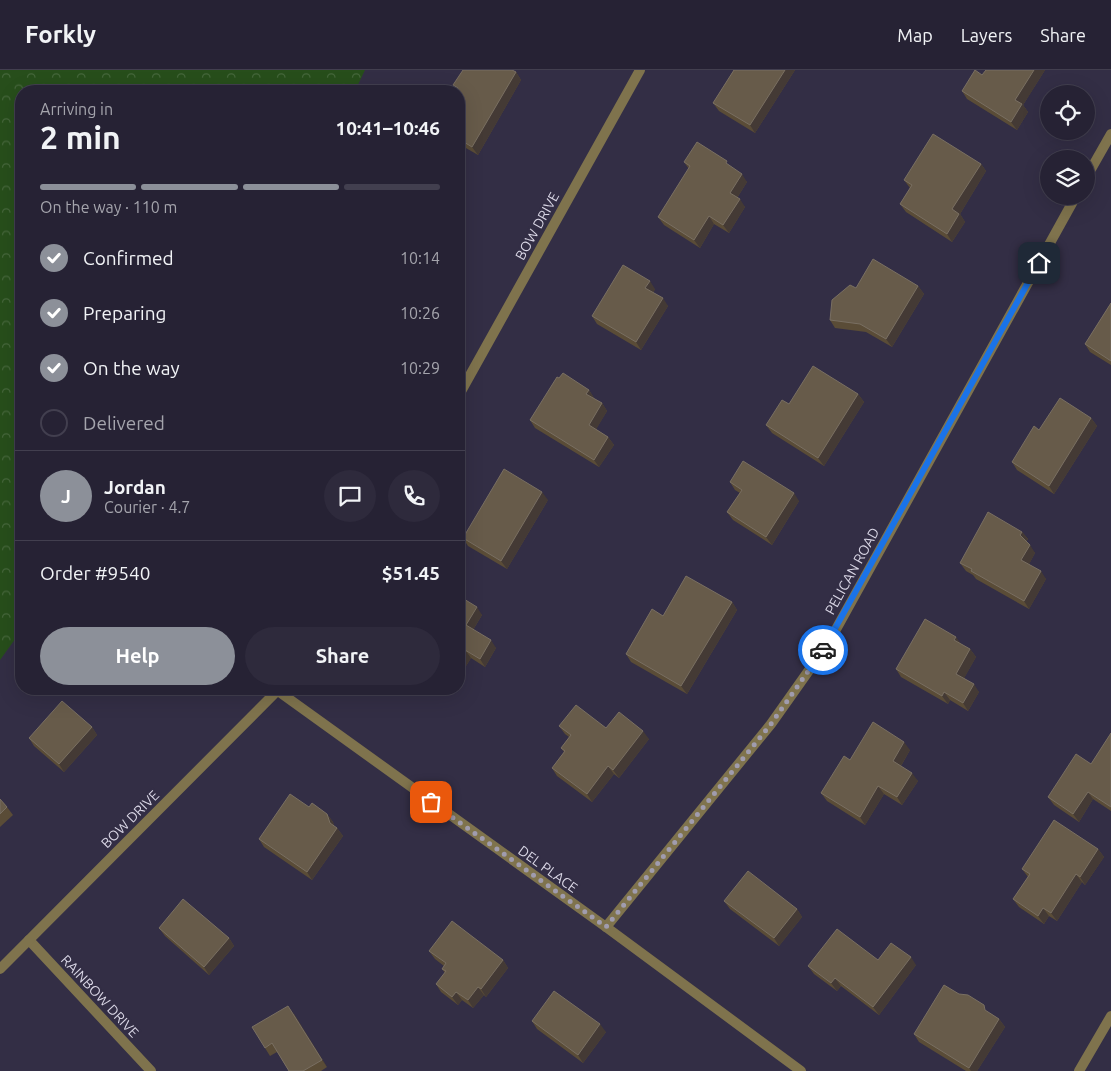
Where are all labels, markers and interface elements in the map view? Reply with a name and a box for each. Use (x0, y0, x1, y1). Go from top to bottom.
text: Forkly (25, 21, 96, 48)
text: Map (897, 25, 933, 45)
text: Layers (961, 25, 1012, 45)
text: Share (1040, 25, 1086, 45)
map controls (1040, 85, 1095, 205)
button: locate (1040, 85, 1095, 140)
text: Arriving in (40, 100, 113, 118)
text: 10:41–10:46 (335, 117, 440, 139)
text: 2 min (40, 119, 121, 155)
button: layers (1040, 150, 1095, 205)
street label: BOW DRIVE (512, 189, 562, 263)
text: On the way · 110 m (40, 198, 177, 216)
pin (1018, 242, 1060, 284)
icon: check (40, 244, 68, 272)
text: Confirmed (83, 247, 174, 269)
text: 10:14 (400, 249, 440, 267)
icon: home (1025, 249, 1053, 277)
icon: check (40, 299, 68, 327)
text: Preparing (83, 302, 167, 324)
text: 10:26 (400, 304, 440, 322)
icon: check (40, 354, 68, 382)
text: On the way (83, 357, 180, 379)
text: 10:29 (400, 359, 440, 377)
text: Delivered (83, 412, 165, 434)
button: chat (324, 470, 376, 522)
button: phone (388, 470, 440, 522)
text: Jordan (104, 476, 166, 498)
text: J (61, 485, 71, 507)
text: Courier · 4.7 (104, 498, 190, 516)
street label: PELICAN ROAD (822, 525, 882, 617)
text: Order #9540 (40, 562, 150, 584)
text: $51.45 (382, 562, 440, 584)
courier (798, 625, 848, 675)
button: Help (40, 627, 235, 685)
button: Share (245, 627, 440, 685)
icon: car (809, 636, 837, 664)
pin (410, 781, 452, 823)
street label: BOW DRIVE (98, 787, 162, 851)
icon: bag (417, 788, 445, 816)
street label: DEL PLACE (515, 842, 581, 896)
street label: RAINBOW DRIVE (58, 952, 142, 1041)

